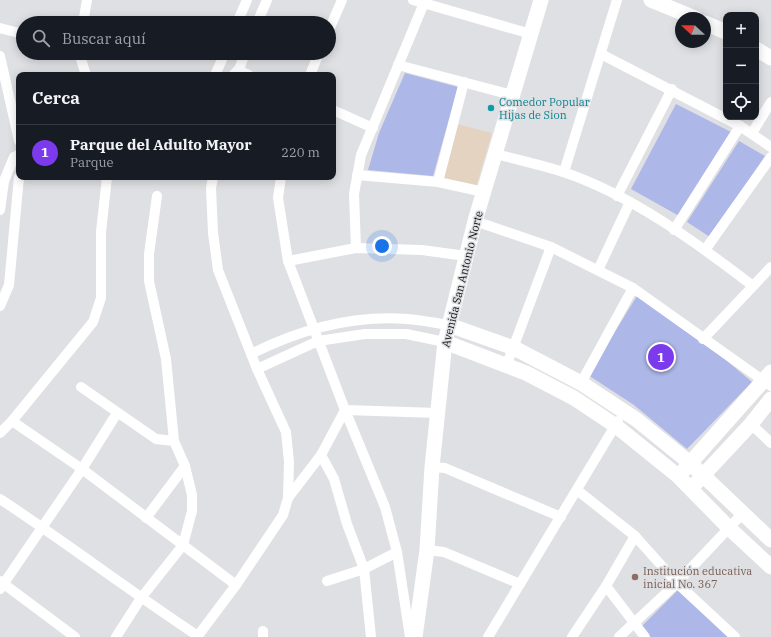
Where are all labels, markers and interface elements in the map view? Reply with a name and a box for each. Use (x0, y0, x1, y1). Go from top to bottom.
north arrow (675, 12, 711, 48)
map controls (723, 12, 759, 120)
button: + (723, 12, 759, 48)
search box (16, 16, 336, 60)
icon: search (30, 27, 52, 49)
text: Buscar aquí (62, 29, 146, 48)
button: − (723, 48, 759, 84)
button: locate (723, 84, 759, 120)
text: Cerca (32, 87, 80, 109)
place label: Comedor Popular Hijas de Sion (499, 95, 590, 122)
marker: Comedor Popular Hijas de Sion (486, 103, 496, 113)
text: Parque del Adulto Mayor (70, 135, 252, 154)
text: 1 (41, 144, 49, 161)
text: 220 m (281, 144, 320, 161)
text: Parque (70, 154, 114, 171)
street label: Avenida San Antonio Norte (438, 209, 486, 349)
your location (372, 236, 392, 256)
pin: 1 (648, 342, 674, 372)
place label: Institución educativa inicial No. 367 (643, 564, 752, 591)
marker: Institución educativa inicial No. 367 (630, 572, 640, 582)

